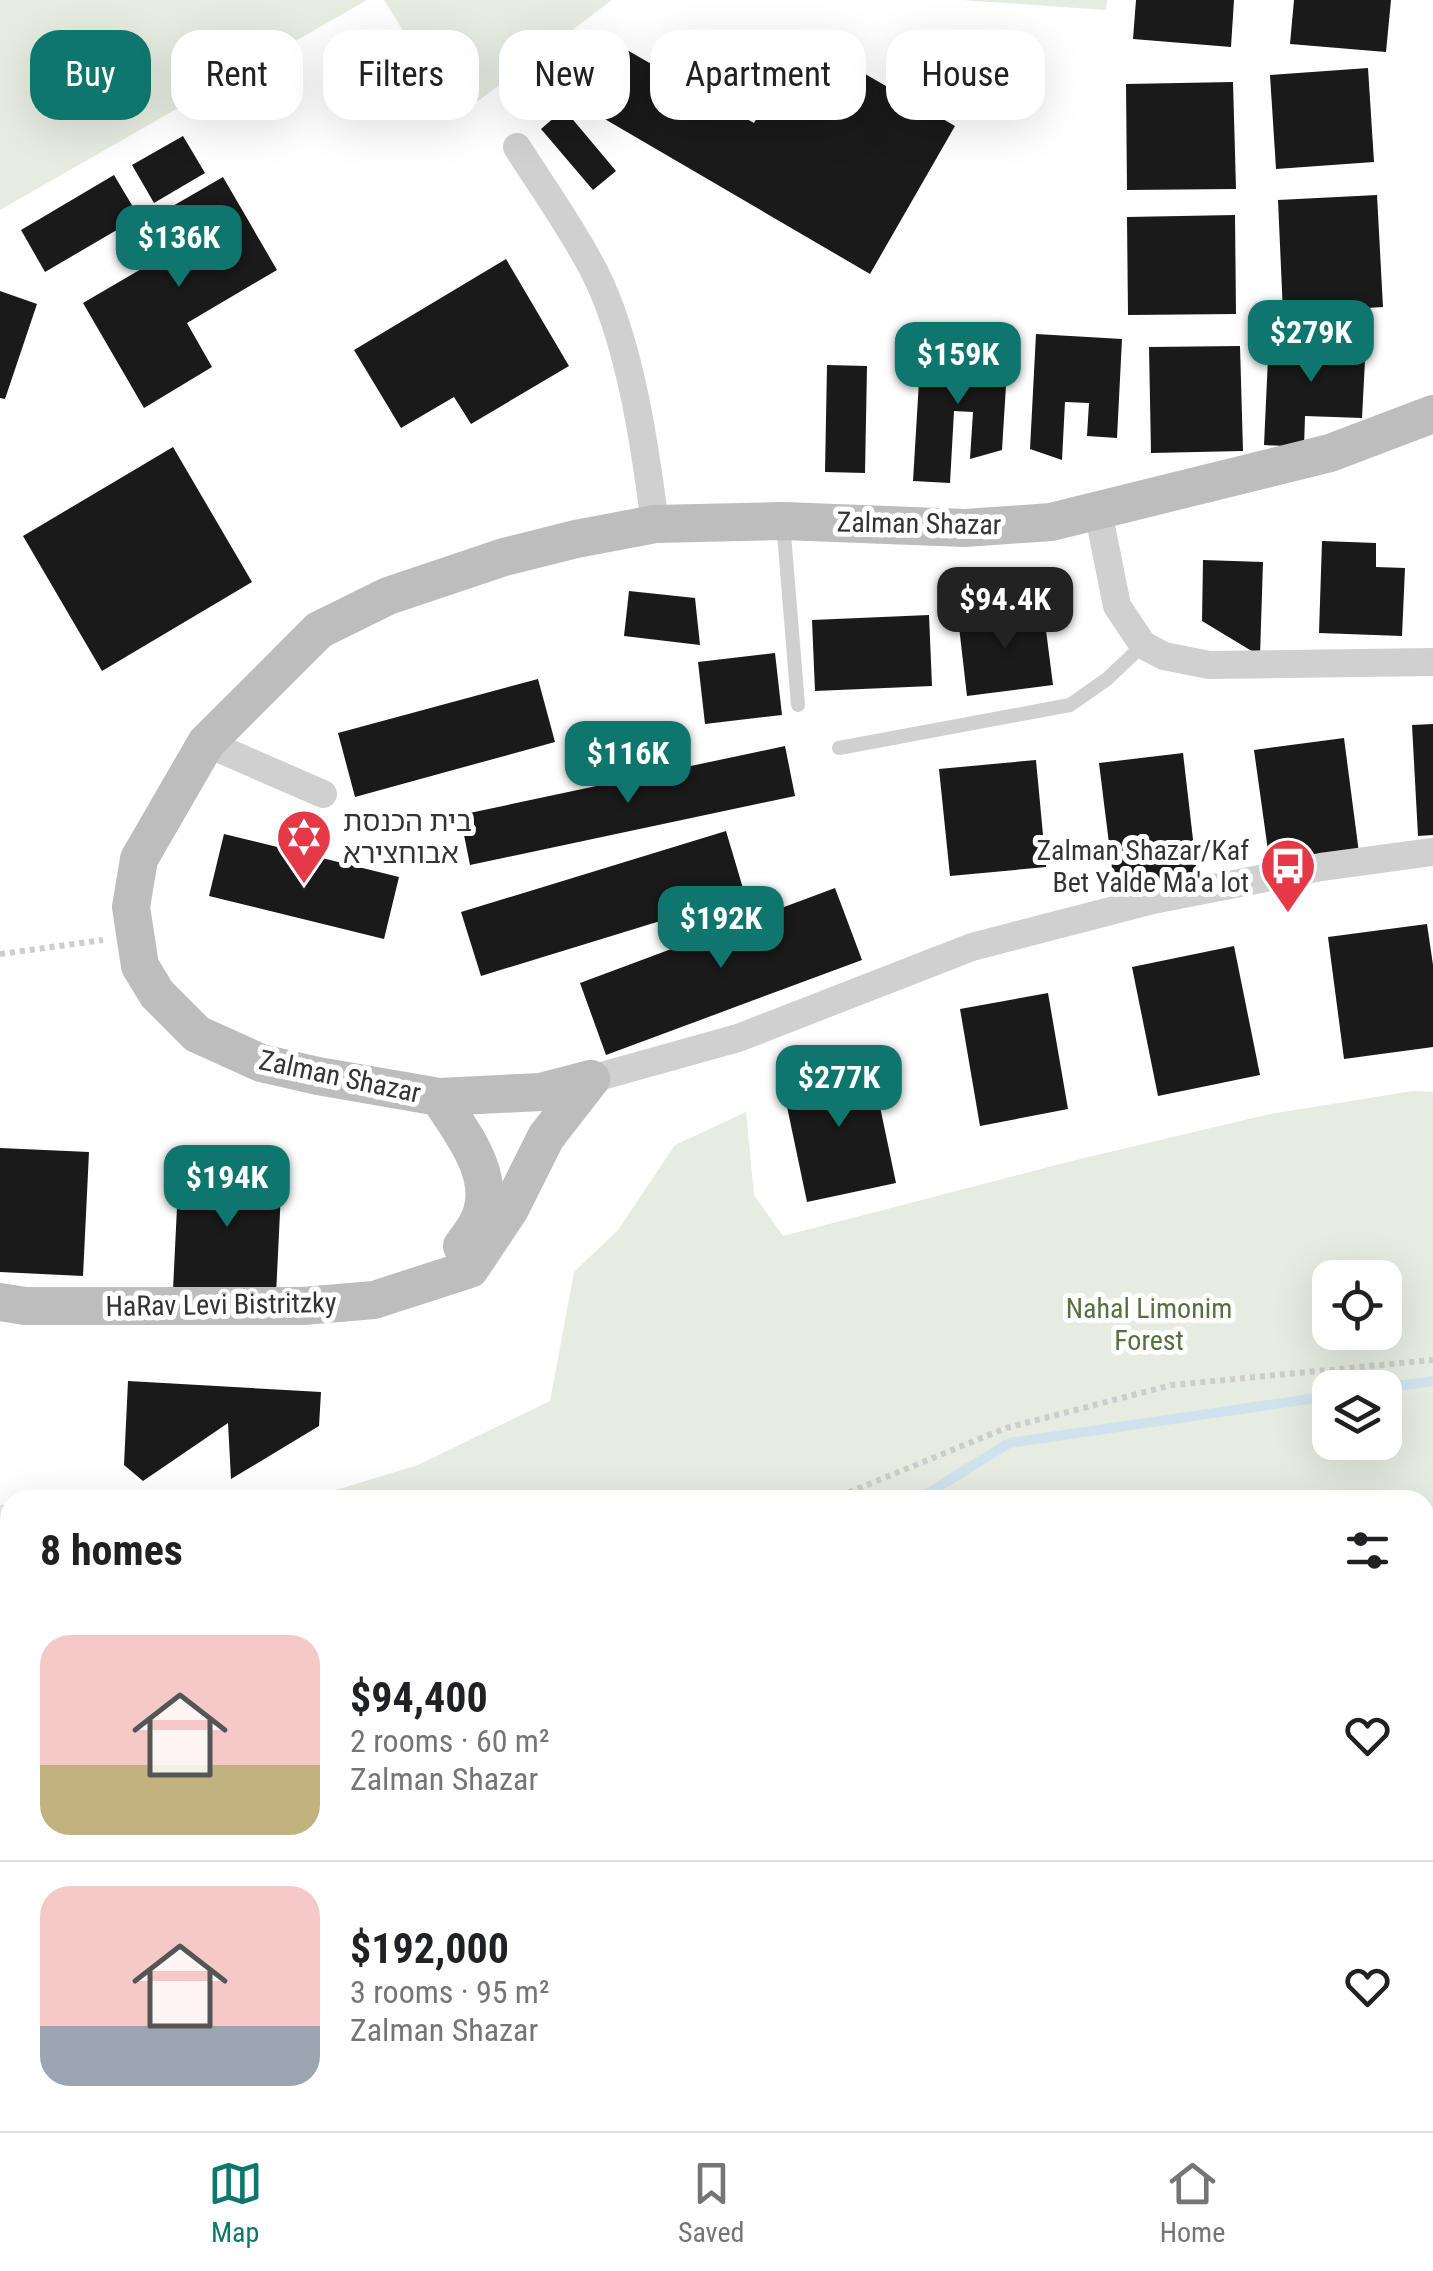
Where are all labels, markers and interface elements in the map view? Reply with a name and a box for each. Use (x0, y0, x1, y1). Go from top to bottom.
chip: Buy (30, 30, 151, 120)
chip: Rent (171, 30, 303, 120)
chip: Filters (323, 30, 479, 120)
chip: New (499, 30, 630, 120)
chip: Apartment (650, 30, 866, 120)
chip: House (886, 30, 1045, 120)
pin: $136K (109, 205, 249, 290)
text: $136K (138, 218, 220, 256)
pin: $279K (1241, 300, 1381, 385)
text: $279K (1270, 313, 1352, 351)
pin: $159K (888, 322, 1028, 407)
text: $159K (917, 335, 999, 373)
street label: Zalman Shazar (836, 506, 1002, 541)
pin: $94.4K (924, 567, 1086, 652)
text: $94.4K (959, 580, 1051, 618)
pin: $116K (558, 721, 698, 806)
text: $116K (587, 734, 669, 772)
place label: בית הכנסת אבוחצירא (343, 805, 472, 870)
synagogue icon: בית הכנסת אבוחצירא (274, 807, 334, 886)
place label: Zalman Shazar/Kaf Bet Yalde Ma'a lot (1036, 834, 1249, 899)
bus stop icon: Zalman Shazar/Kaf Bet Yalde Ma'a lot (1258, 836, 1318, 915)
pin: $192K (651, 886, 791, 971)
text: $192K (680, 899, 762, 937)
street label: Zalman Shazar (256, 1043, 424, 1110)
pin: $277K (769, 1045, 909, 1130)
text: $277K (798, 1058, 880, 1096)
pin: $194K (157, 1145, 297, 1230)
text: $194K (186, 1158, 268, 1196)
map controls (1312, 1260, 1402, 1460)
button: locate (1312, 1260, 1402, 1350)
street label: HaRav Levi Bistritzky (105, 1286, 337, 1323)
park label: Nahal Limonim Forest (1066, 1292, 1232, 1357)
button: layers (1312, 1370, 1402, 1460)
icon: filters (1340, 1523, 1395, 1578)
text: 8 homes (40, 1526, 183, 1575)
text: $94,400 (350, 1673, 488, 1722)
icon: home (120, 1675, 240, 1795)
icon: heart (1340, 1708, 1395, 1763)
text: 2 rooms · 60 m² (350, 1722, 549, 1760)
text: Zalman Shazar (350, 1760, 538, 1798)
text: $192,000 (350, 1924, 509, 1973)
icon: home (120, 1926, 240, 2046)
icon: heart (1340, 1959, 1395, 2014)
text: 3 rooms · 95 m² (350, 1973, 549, 2011)
text: Zalman Shazar (350, 2011, 538, 2049)
tab: Map (208, 2156, 263, 2249)
tab: Saved (678, 2156, 744, 2249)
tab: Home (1160, 2156, 1225, 2249)

